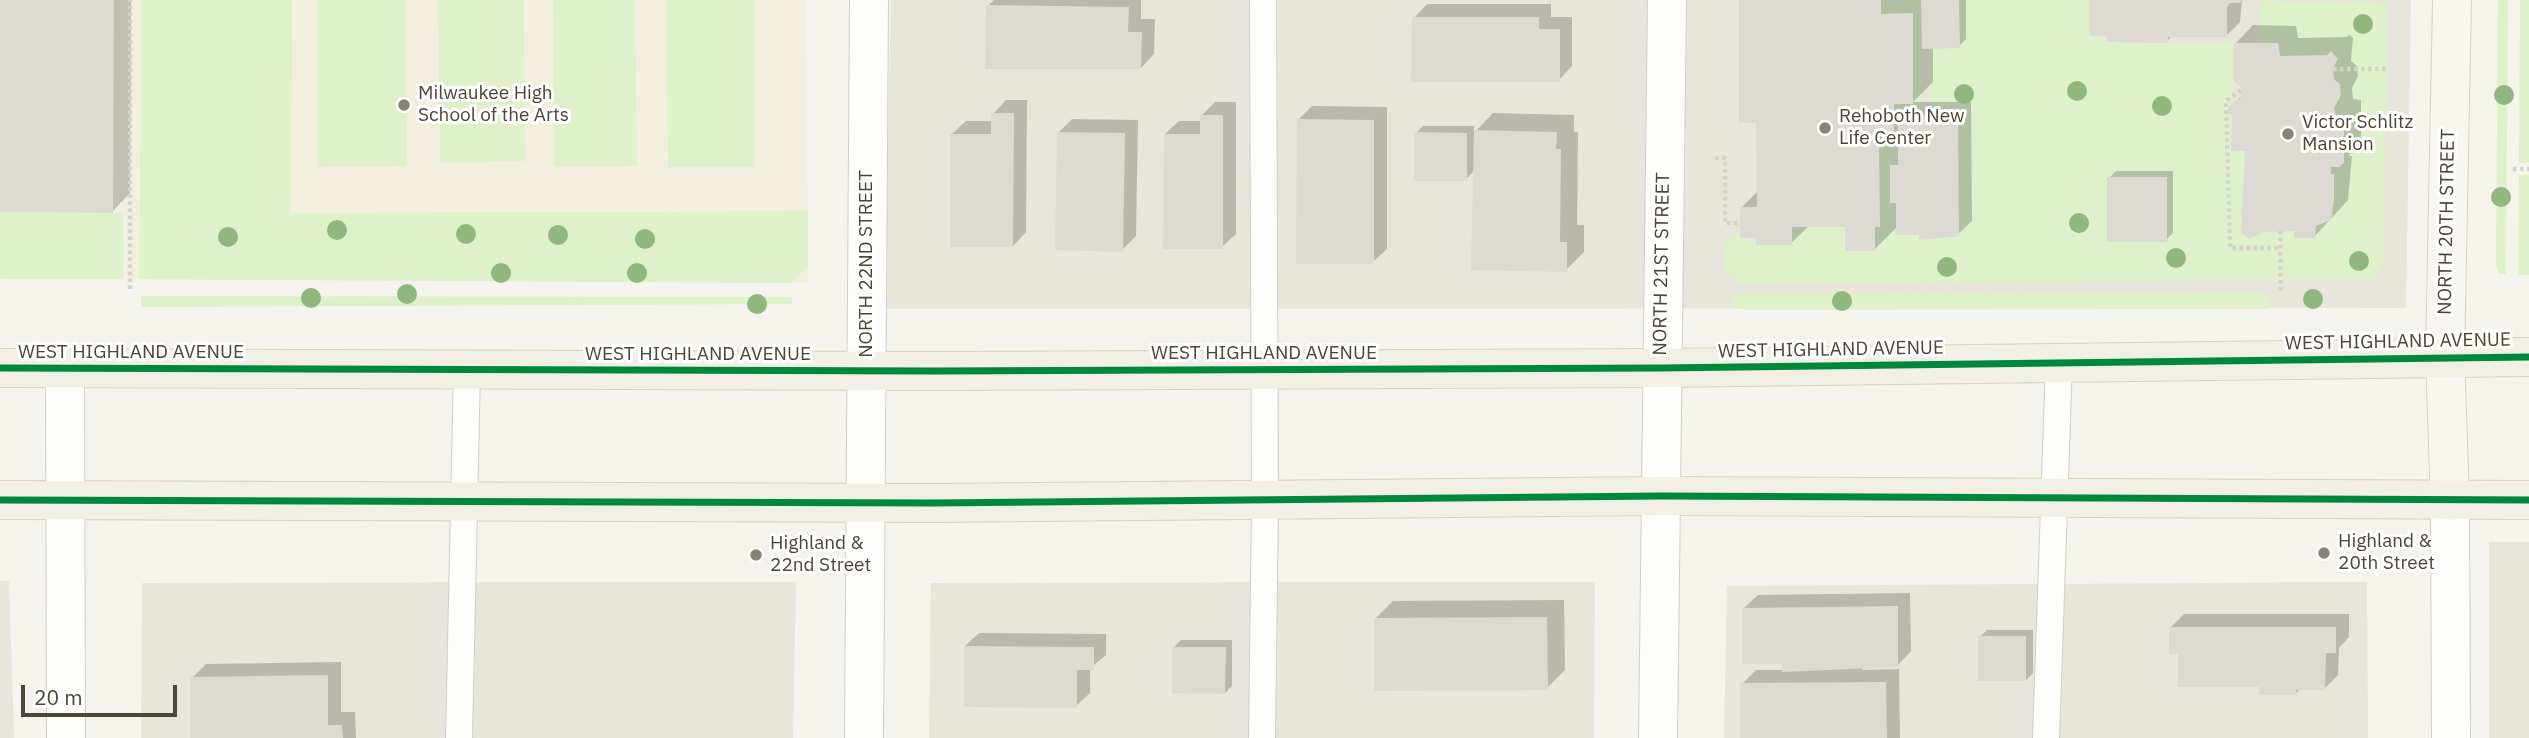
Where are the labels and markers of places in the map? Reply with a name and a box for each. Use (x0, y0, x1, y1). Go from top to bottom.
place label: Milwaukee High School of the Arts (418, 83, 569, 127)
marker: Milwaukee High School of the Arts (396, 97, 412, 113)
place label: Rehoboth New Life Center (1839, 106, 1965, 150)
place label: Victor Schlitz Mansion (2302, 112, 2413, 156)
marker: Rehoboth New Life Center (1817, 120, 1833, 136)
marker: Victor Schlitz Mansion (2280, 126, 2296, 142)
place label: Highland & 20th Street (2338, 531, 2435, 575)
place label: Highland & 22nd Street (770, 533, 871, 577)
marker: Highland & 20th Street (2316, 545, 2332, 561)
marker: Highland & 22nd Street (748, 547, 764, 563)

